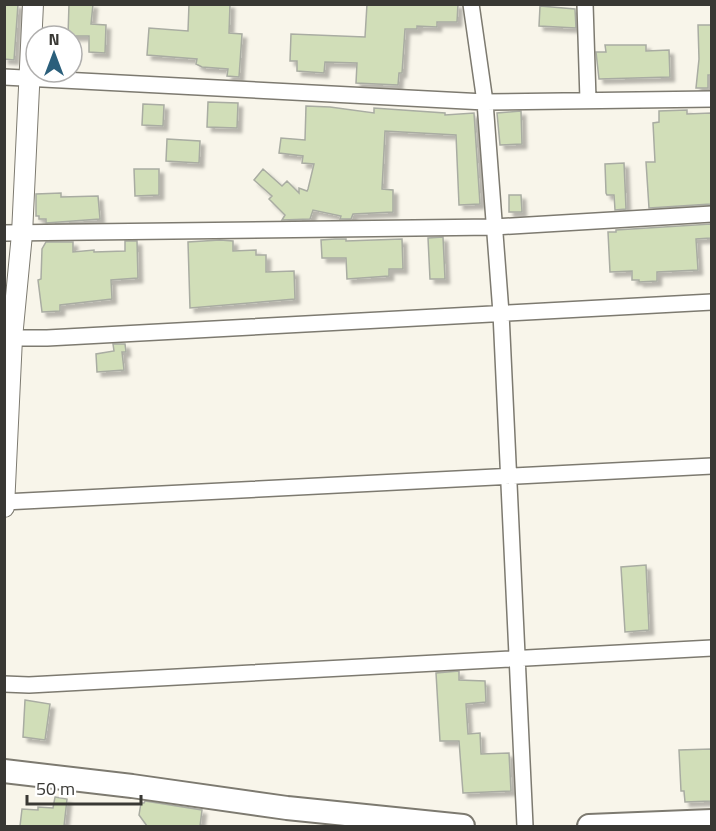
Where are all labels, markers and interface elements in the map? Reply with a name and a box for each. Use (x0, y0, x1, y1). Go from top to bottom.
north arrow (24, 24, 84, 84)
text: N (48, 27, 60, 51)
scale bar (27, 768, 141, 806)
text: 50 m (36, 775, 75, 802)

